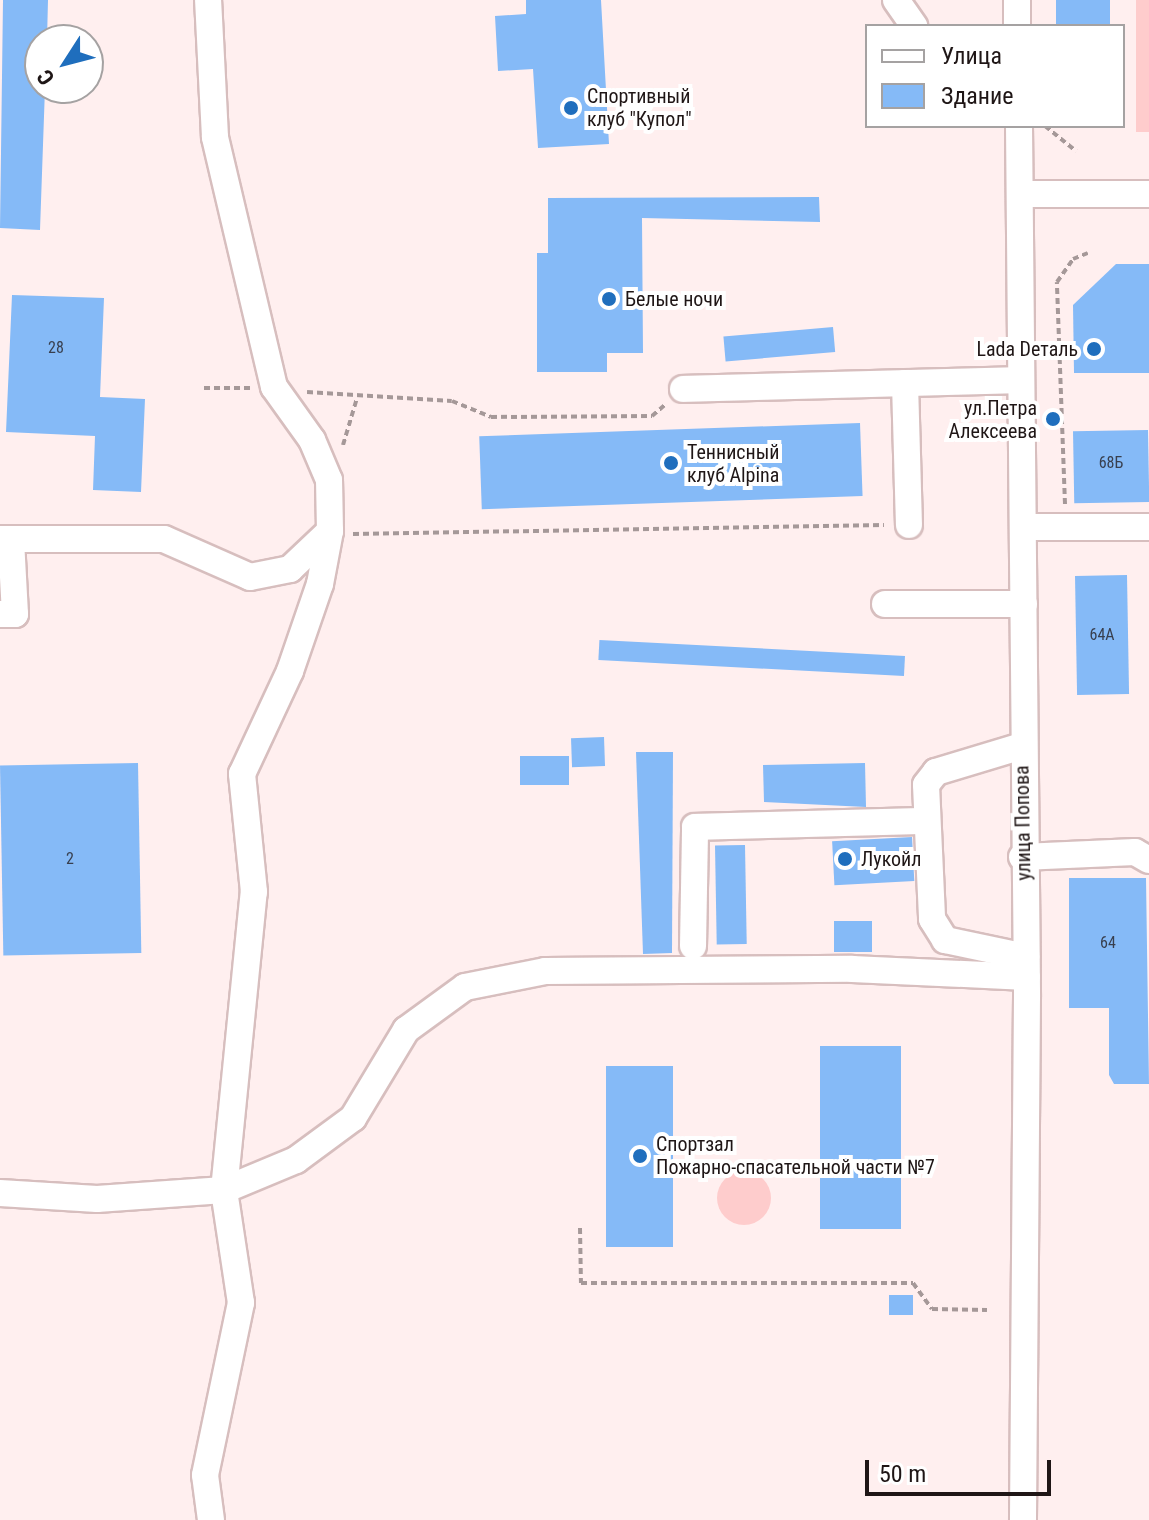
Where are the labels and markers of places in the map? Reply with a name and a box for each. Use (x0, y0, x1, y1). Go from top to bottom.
place label: Спортивный клуб "Купол" (587, 84, 692, 131)
marker: Спортивный клуб "Купол" (562, 99, 580, 117)
place label: Белые ночи (625, 287, 723, 311)
marker: Белые ночи (600, 290, 618, 308)
place label: Lada Dеталь (976, 337, 1078, 361)
marker: Lada Dеталь (1085, 340, 1103, 358)
place label: ул.Петра Алексеева (949, 396, 1037, 443)
marker: ул.Петра Алексеева (1044, 410, 1062, 428)
place label: Теннисный клуб Alpina (687, 440, 780, 487)
marker: Теннисный клуб Alpina (662, 454, 680, 472)
place label: Лукойл (861, 847, 921, 871)
marker: Лукойл (836, 850, 854, 868)
place label: Спортзал Пожарно-спасательной части №7 (656, 1132, 935, 1179)
marker: Спортзал Пожарно-спасательной части №7 (631, 1147, 649, 1165)

